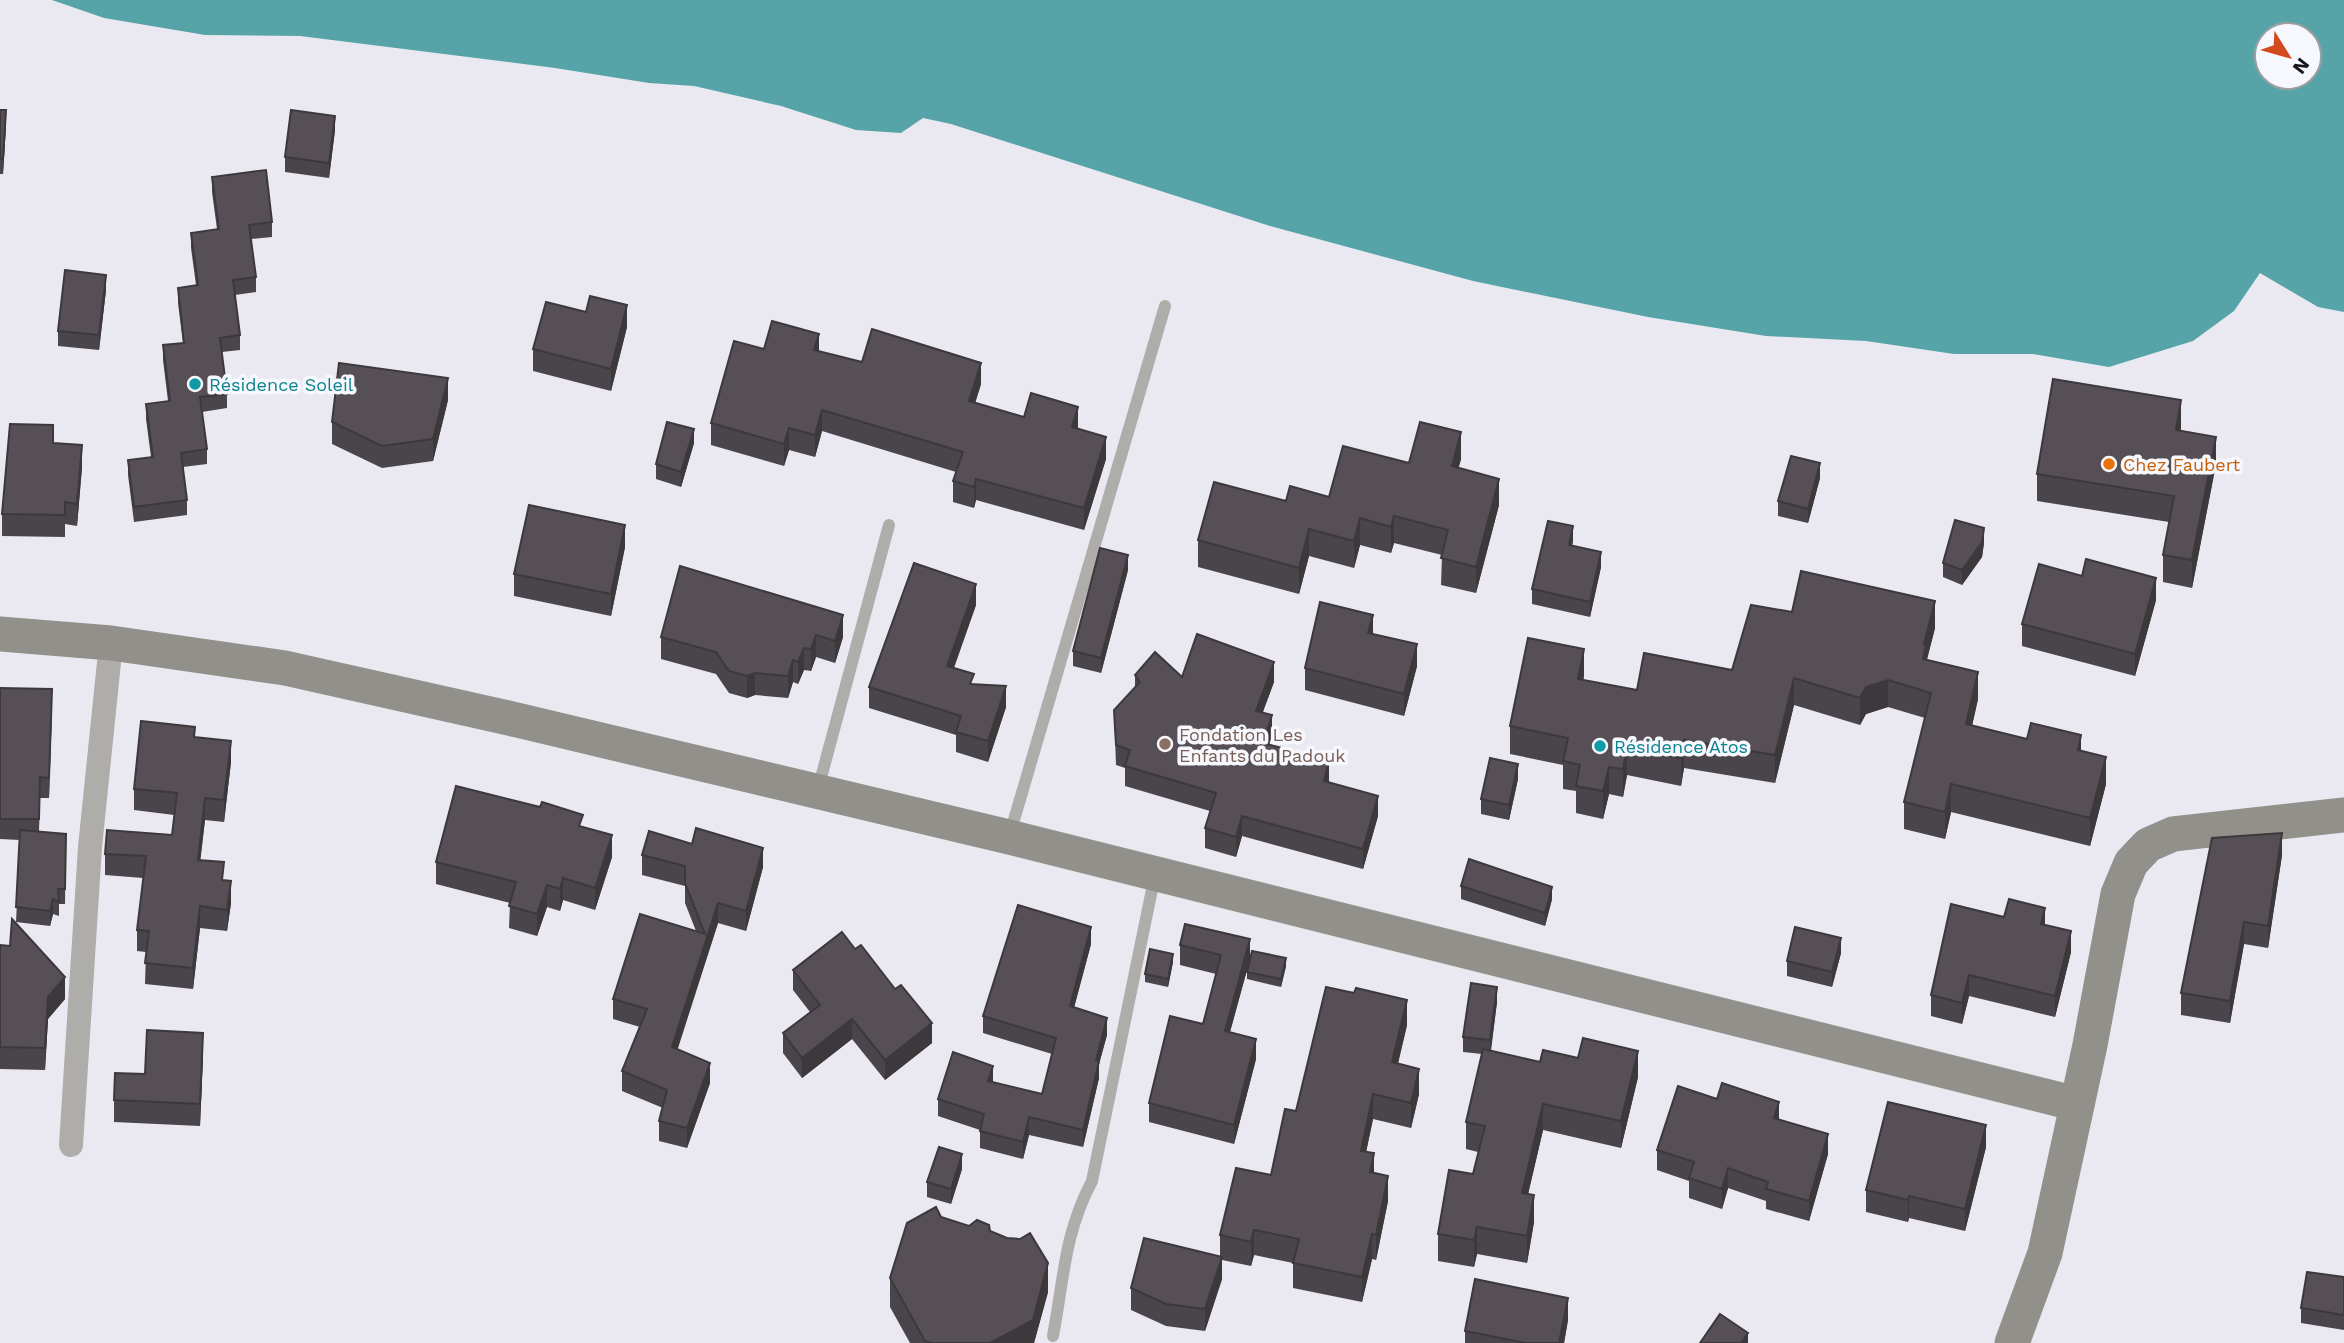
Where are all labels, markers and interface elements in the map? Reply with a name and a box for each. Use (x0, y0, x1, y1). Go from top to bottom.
north arrow (2253, 21, 2323, 91)
text: N (2288, 53, 2315, 78)
place label: Résidence Soleil (209, 374, 354, 395)
marker: Résidence Soleil (187, 376, 203, 392)
place label: Chez Faubert (2123, 454, 2240, 475)
marker: Chez Faubert (2101, 456, 2117, 472)
place label: Fondation Les Enfants du Padouk (1179, 724, 1346, 766)
marker: Fondation Les Enfants du Padouk (1157, 736, 1173, 752)
place label: Résidence Atos (1614, 736, 1748, 757)
marker: Résidence Atos (1592, 738, 1608, 754)

